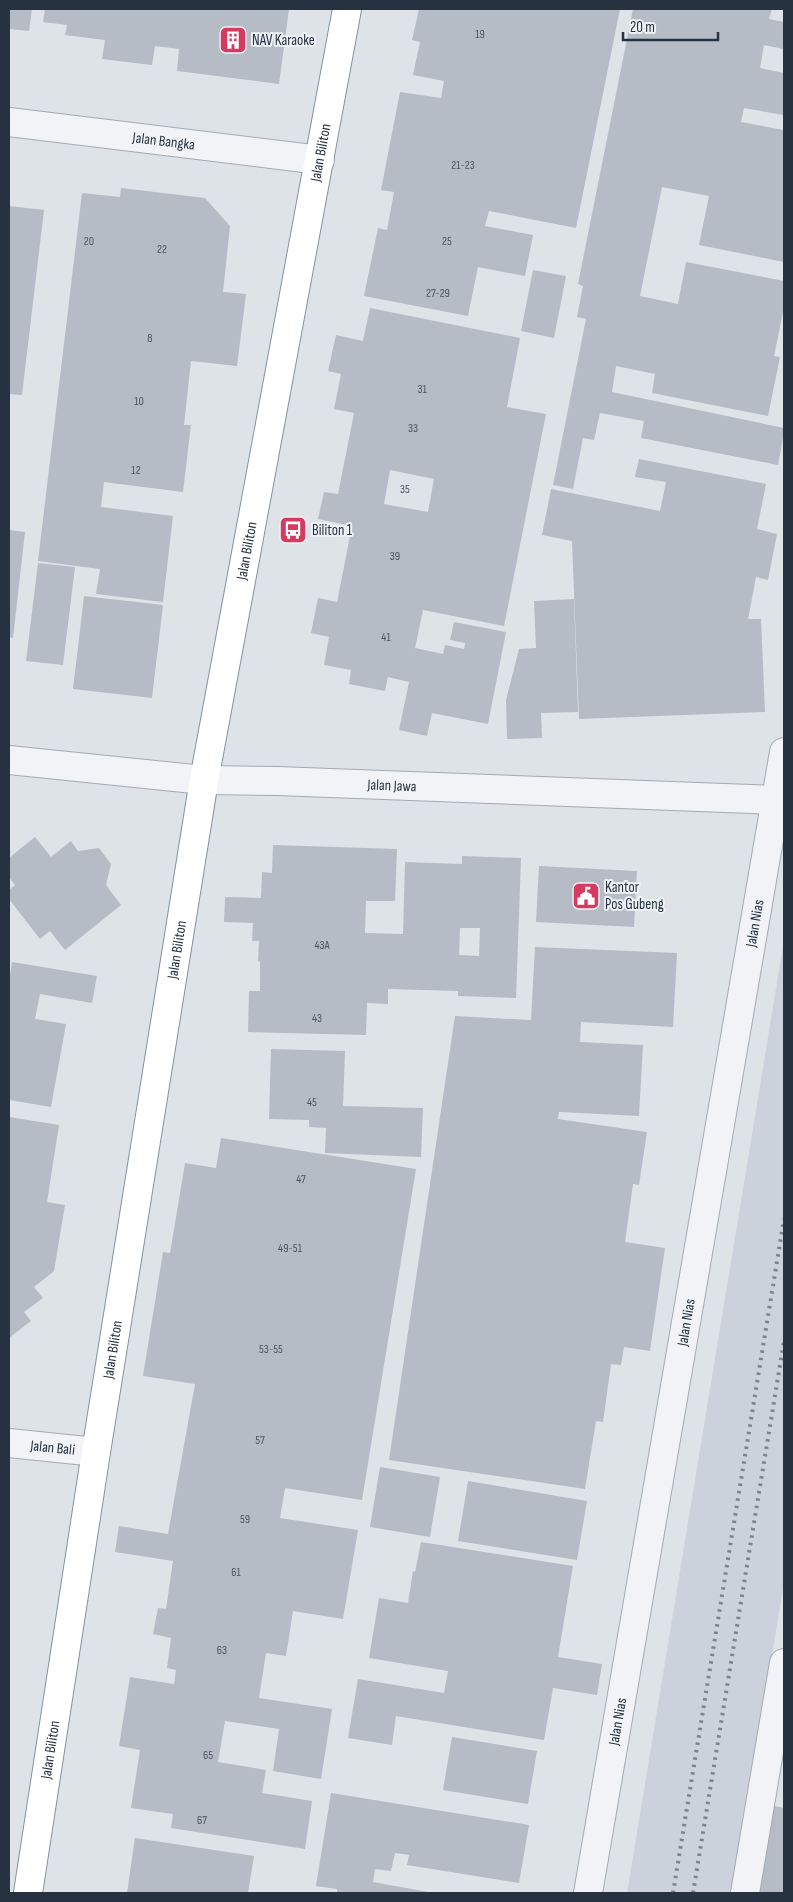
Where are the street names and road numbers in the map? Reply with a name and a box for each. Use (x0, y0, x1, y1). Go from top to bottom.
street label: Jalan Biliton (305, 122, 335, 184)
street label: Jalan Bangka (131, 128, 196, 154)
street label: Jalan Biliton (232, 520, 261, 582)
street label: Jalan Jawa (366, 775, 417, 796)
street label: Jalan Nias (741, 898, 768, 949)
street label: Jalan Biliton (163, 919, 191, 981)
street label: Jalan Nias (672, 1297, 699, 1349)
street label: Jalan Biliton (98, 1319, 127, 1381)
street label: Jalan Bali (29, 1436, 76, 1459)
street label: Jalan Nias (604, 1696, 631, 1748)
street label: Jalan Biliton (36, 1719, 64, 1781)

